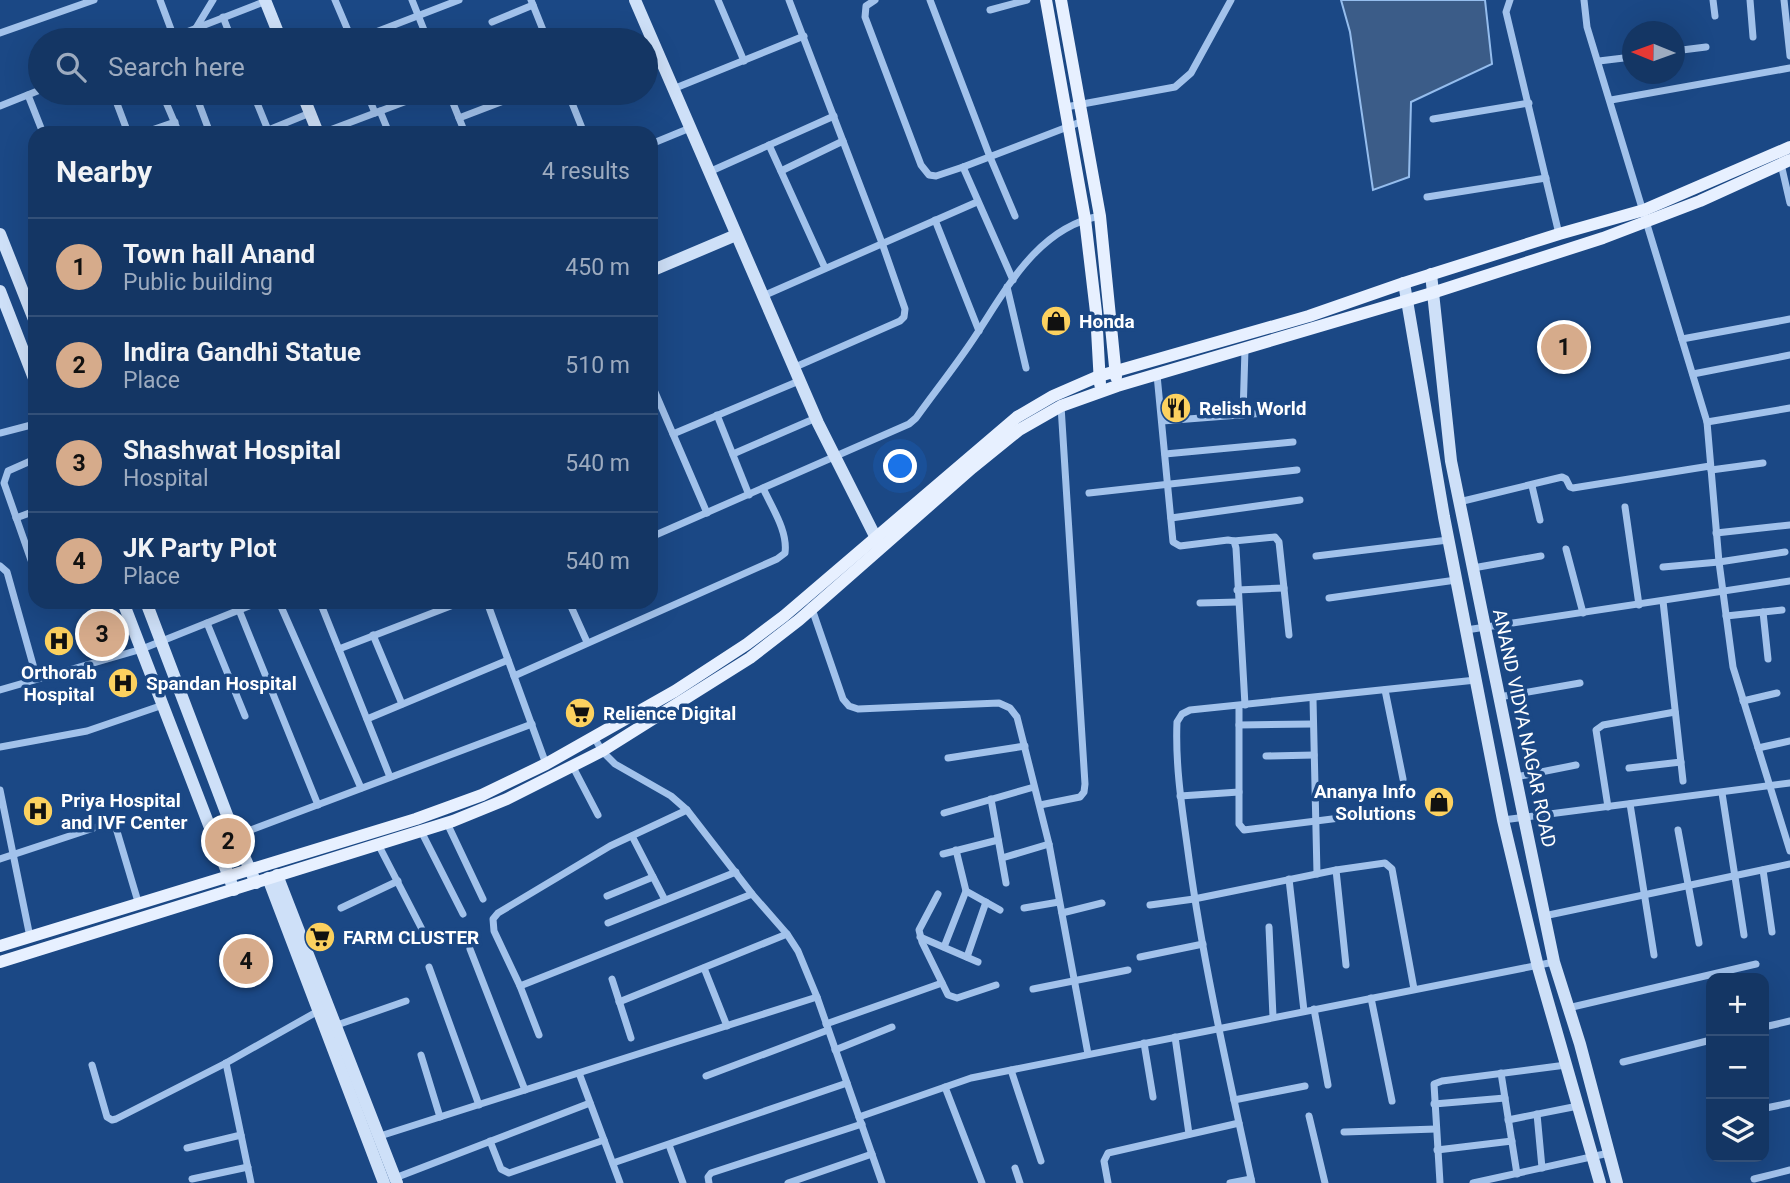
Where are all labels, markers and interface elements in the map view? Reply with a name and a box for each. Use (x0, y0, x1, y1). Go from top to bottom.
north arrow (1622, 21, 1685, 84)
search box (28, 28, 658, 105)
icon: search (52, 48, 90, 86)
text: Search here (108, 52, 245, 82)
text: Nearby (56, 154, 152, 189)
text: 4 results (542, 158, 630, 185)
text: Town hall Anand (123, 239, 315, 269)
text: 1 (72, 254, 86, 281)
text: 450 m (565, 254, 630, 281)
text: Public building (123, 269, 273, 296)
shop icon: Honda (1039, 304, 1073, 338)
place label: Honda (1079, 310, 1135, 333)
pin: 1 (1541, 321, 1587, 373)
text: Indira Gandhi Statue (123, 337, 361, 367)
text: 2 (72, 352, 86, 379)
text: 510 m (565, 352, 630, 379)
text: Place (123, 367, 180, 394)
restaurant icon: Relish World (1159, 391, 1193, 425)
place label: Relish World (1199, 397, 1306, 420)
text: Shashwat Hospital (123, 435, 341, 465)
your location (883, 449, 917, 483)
text: 3 (72, 450, 86, 477)
text: 540 m (565, 450, 630, 477)
text: Hospital (123, 465, 209, 492)
text: JK Party Plot (123, 533, 277, 563)
text: 4 (72, 548, 86, 575)
text: 540 m (565, 548, 630, 575)
text: Place (123, 563, 180, 590)
street label: ANAND VIDYA NAGAR ROAD (1488, 607, 1561, 850)
pin: 3 (79, 608, 125, 660)
hospital icon: Orthorab Hospital (42, 624, 76, 658)
place label: Orthorab Hospital (21, 661, 97, 706)
hospital icon: Spandan Hospital (106, 666, 140, 700)
place label: Spandan Hospital (146, 672, 297, 695)
supermarket icon: Relience Digital (563, 696, 597, 730)
place label: Relience Digital (603, 702, 736, 725)
place label: Ananya Info Solutions (1314, 780, 1416, 825)
shop icon: Ananya Info Solutions (1422, 785, 1456, 819)
place label: Priya Hospital and IVF Center (61, 789, 187, 834)
hospital icon: Priya Hospital and IVF Center (21, 794, 55, 828)
pin: 2 (205, 815, 251, 867)
supermarket icon: FARM CLUSTER (303, 920, 337, 954)
place label: FARM CLUSTER (343, 926, 479, 949)
pin: 4 (223, 935, 269, 987)
map controls (1706, 973, 1769, 1162)
button: + (1706, 973, 1769, 1036)
button: − (1706, 1036, 1769, 1099)
button: layers (1706, 1099, 1769, 1162)

